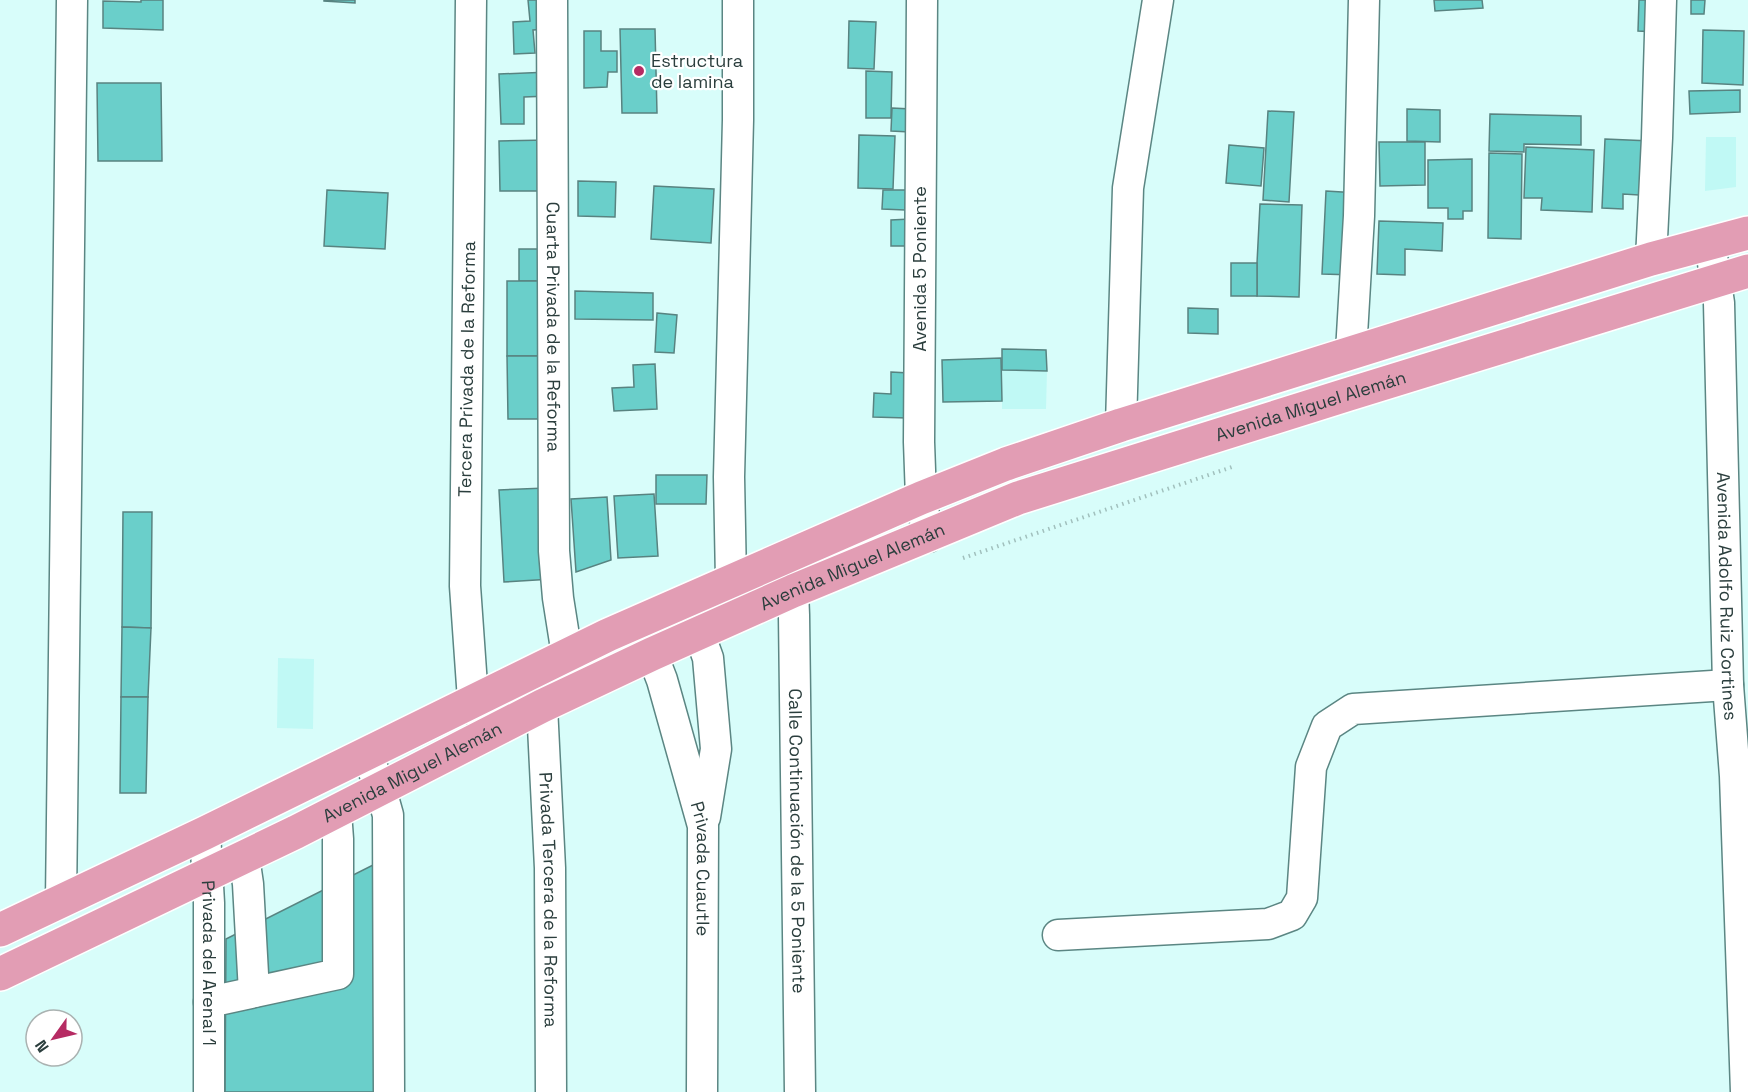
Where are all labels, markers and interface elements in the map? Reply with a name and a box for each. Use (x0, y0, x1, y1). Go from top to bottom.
place label: Estructura de lamina (651, 49, 743, 93)
marker: Estructura de lamina (632, 64, 646, 78)
street label: Avenida 5 Poniente (908, 186, 931, 352)
street label: Cuarta Privada de la Reforma (542, 202, 566, 452)
street label: Tercera Privada de la Reforma (453, 241, 480, 497)
street label: Avenida Miguel Alemán (1212, 365, 1409, 446)
street label: Avenida Adolfo Ruiz Cortines (1712, 472, 1743, 721)
street label: Avenida Miguel Alemán (756, 517, 948, 615)
street label: Calle Continuación de la 5 Poniente (784, 688, 811, 994)
street label: Avenida Miguel Alemán (319, 716, 506, 827)
street label: Privada Tercera de la Reforma (534, 771, 563, 1028)
street label: Privada Cuautle (686, 799, 715, 936)
street label: Privada del Arenal 1 (197, 879, 221, 1046)
north arrow (24, 1008, 84, 1068)
text: N (30, 1036, 54, 1056)

